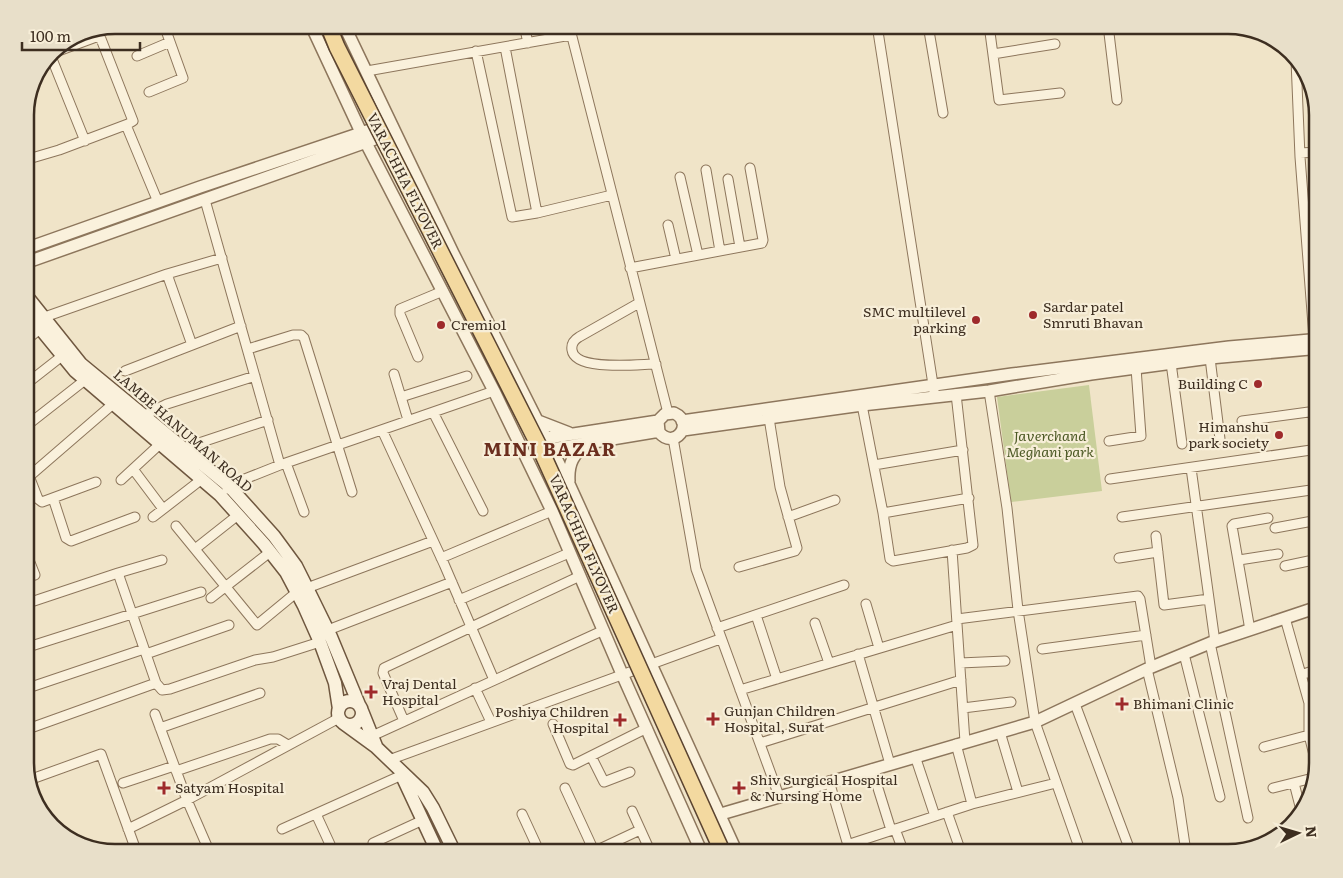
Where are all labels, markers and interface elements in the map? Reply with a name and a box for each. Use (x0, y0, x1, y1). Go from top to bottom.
scale bar (22, 20, 140, 52)
text: 100 m (30, 24, 71, 47)
street label: VARACHHA FLYOVER (363, 109, 449, 252)
place label: Sardar patel Smruti Bhavan (1043, 296, 1143, 332)
place label: SMC multilevel parking (863, 301, 966, 337)
marker: Sardar patel Smruti Bhavan (1027, 309, 1039, 321)
place label: Cremio1 (451, 314, 507, 334)
marker: SMC multilevel parking (970, 314, 982, 326)
marker: Cremio1 (435, 319, 447, 331)
street label: LAMBE HANUMAN ROAD (110, 364, 258, 497)
place label: Building C (1178, 373, 1248, 393)
marker: Building C (1252, 378, 1264, 390)
place label: Himanshu park society (1188, 416, 1270, 452)
park label: Javerchand Meghani park (1006, 425, 1094, 461)
marker: Himanshu park society (1273, 429, 1285, 441)
district label: MINI BAZAR (483, 434, 617, 462)
street label: VARACHHA FLYOVER (545, 471, 625, 616)
place label: Vraj Dental Hospital (382, 673, 457, 709)
marker: Vraj Dental Hospital (364, 685, 378, 699)
place label: Bhimani Clinic (1133, 693, 1234, 713)
marker: Bhimani Clinic (1115, 697, 1129, 711)
place label: Gunjan Children Hospital, Surat (724, 700, 836, 736)
place label: Poshiya Children Hospital (495, 701, 609, 737)
marker: Gunjan Children Hospital, Surat (706, 712, 720, 726)
marker: Poshiya Children Hospital (613, 713, 627, 727)
place label: Shiv Surgical Hospital & Nursing Home (750, 769, 898, 805)
place label: Satyam Hospital (175, 777, 284, 797)
marker: Satyam Hospital (157, 781, 171, 795)
marker: Shiv Surgical Hospital & Nursing Home (732, 781, 746, 795)
north arrow (1273, 808, 1323, 858)
text: N (1301, 825, 1322, 839)

